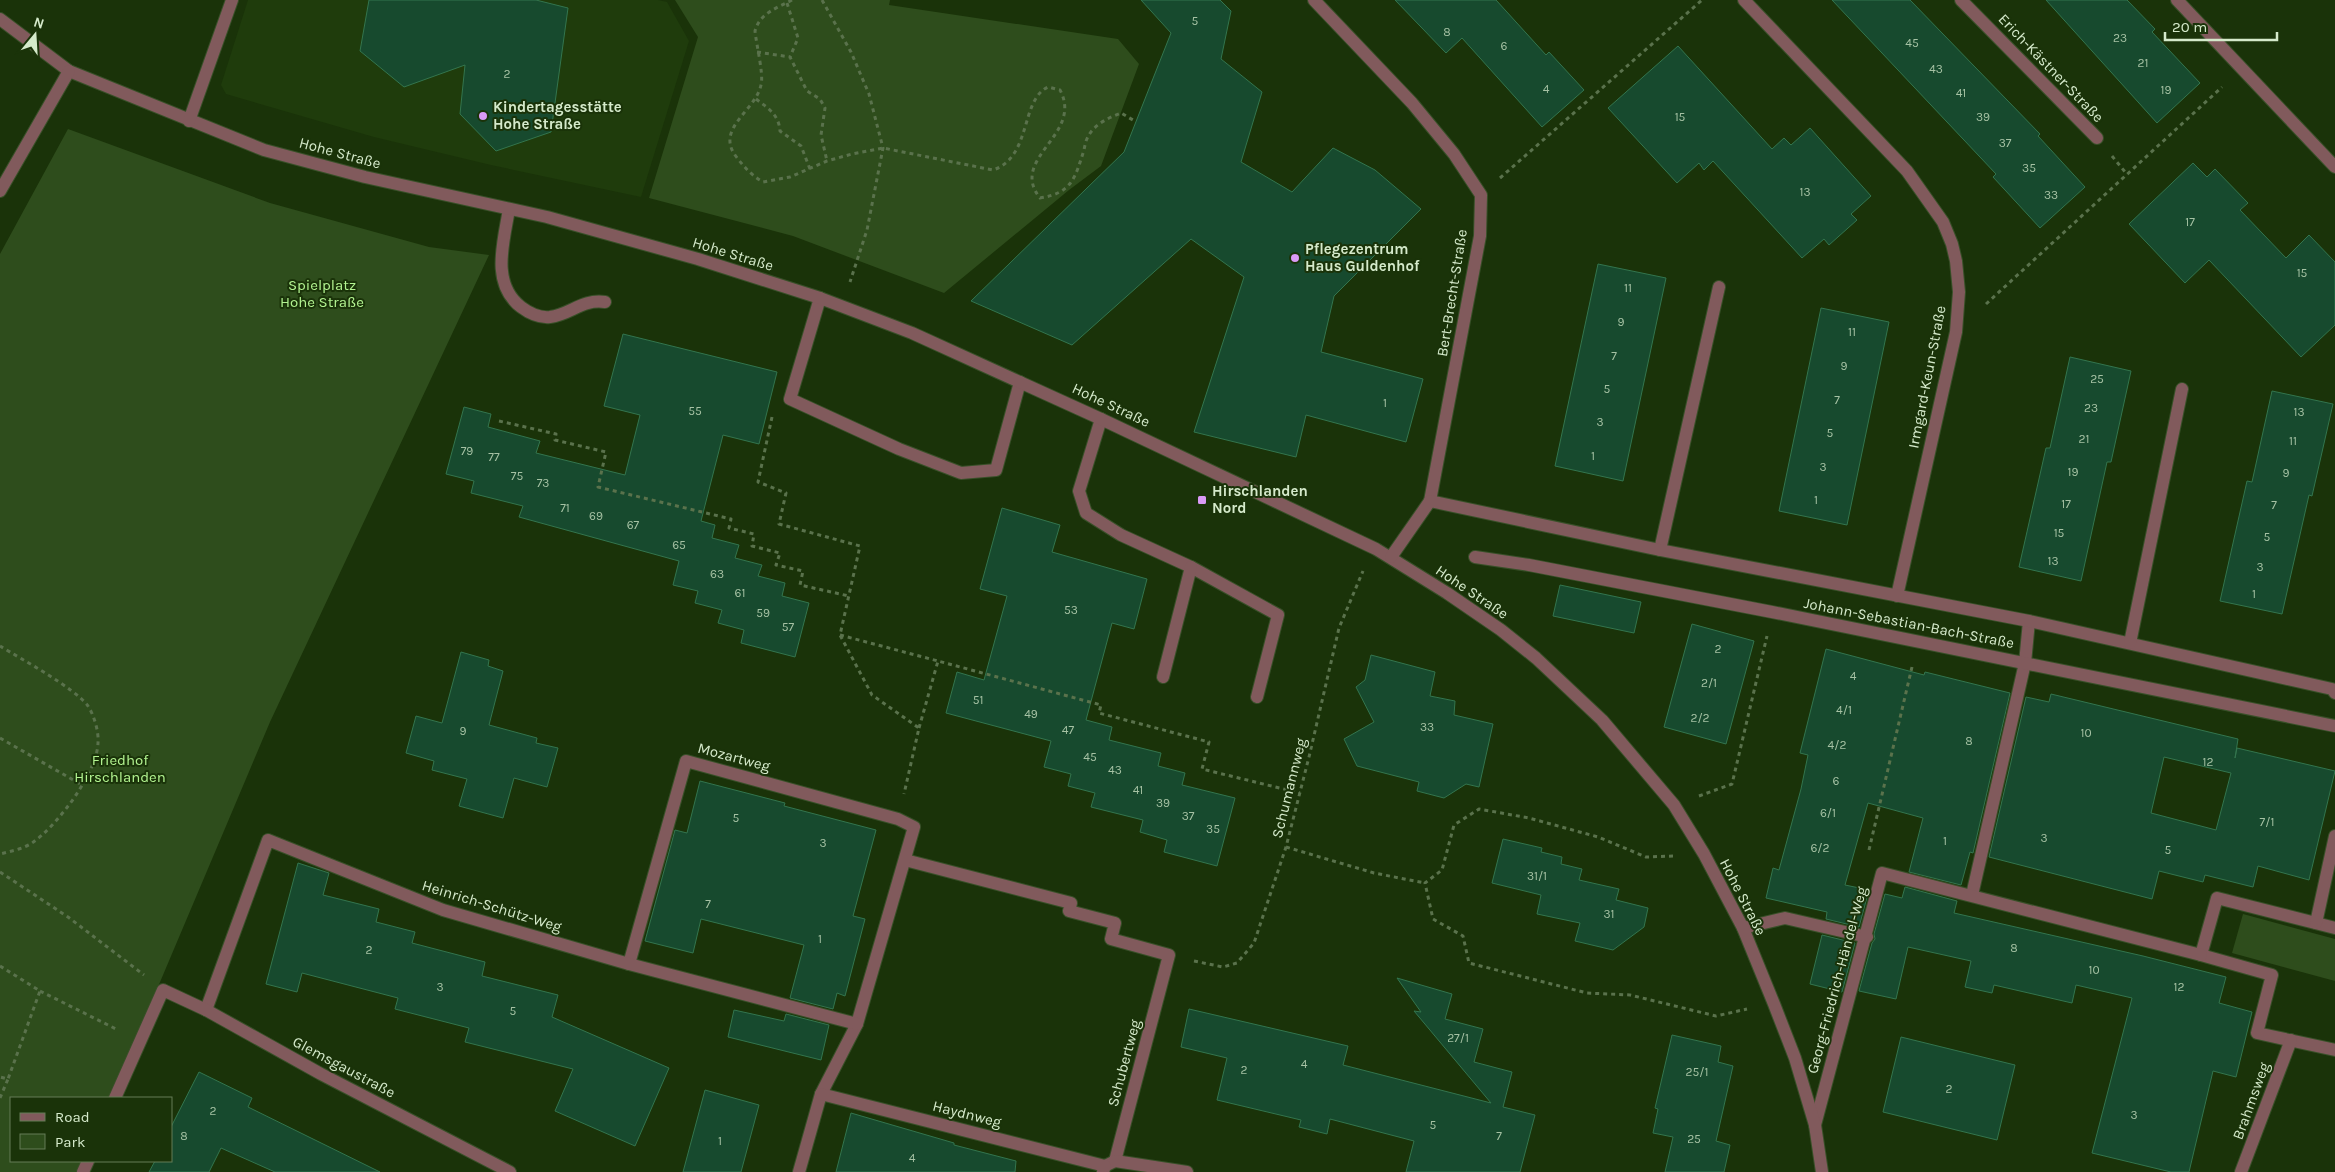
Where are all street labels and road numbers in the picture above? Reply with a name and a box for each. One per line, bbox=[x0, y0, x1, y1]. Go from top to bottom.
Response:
street label: Erich-Kästner-Straße bbox=[1995, 10, 2107, 126]
street label: Hohe Straße bbox=[297, 133, 383, 173]
street label: Bert-Brecht-Straße bbox=[1433, 228, 1471, 358]
street label: Hohe Straße bbox=[690, 233, 776, 275]
street label: Irmgard-Keun-Straße bbox=[1904, 304, 1950, 450]
street label: Hohe Straße bbox=[1069, 379, 1153, 431]
street label: Hohe Straße bbox=[1432, 561, 1512, 623]
street label: Johann-Sebastian-Bach-Straße bbox=[1802, 594, 2016, 652]
street label: Schumannweg bbox=[1268, 736, 1310, 840]
street label: Mozartweg bbox=[696, 739, 773, 775]
street label: Hohe Straße bbox=[1716, 856, 1770, 938]
street label: Heinrich-Schütz-Weg bbox=[420, 876, 565, 936]
street label: Georg-Friedrich-Händel-Weg bbox=[1803, 884, 1871, 1076]
street label: Schubertweg bbox=[1104, 1017, 1144, 1109]
street label: Glemsgaustraße bbox=[290, 1032, 398, 1102]
street label: Brahmsweg bbox=[2229, 1059, 2273, 1142]
street label: Haydnweg bbox=[931, 1097, 1004, 1131]

